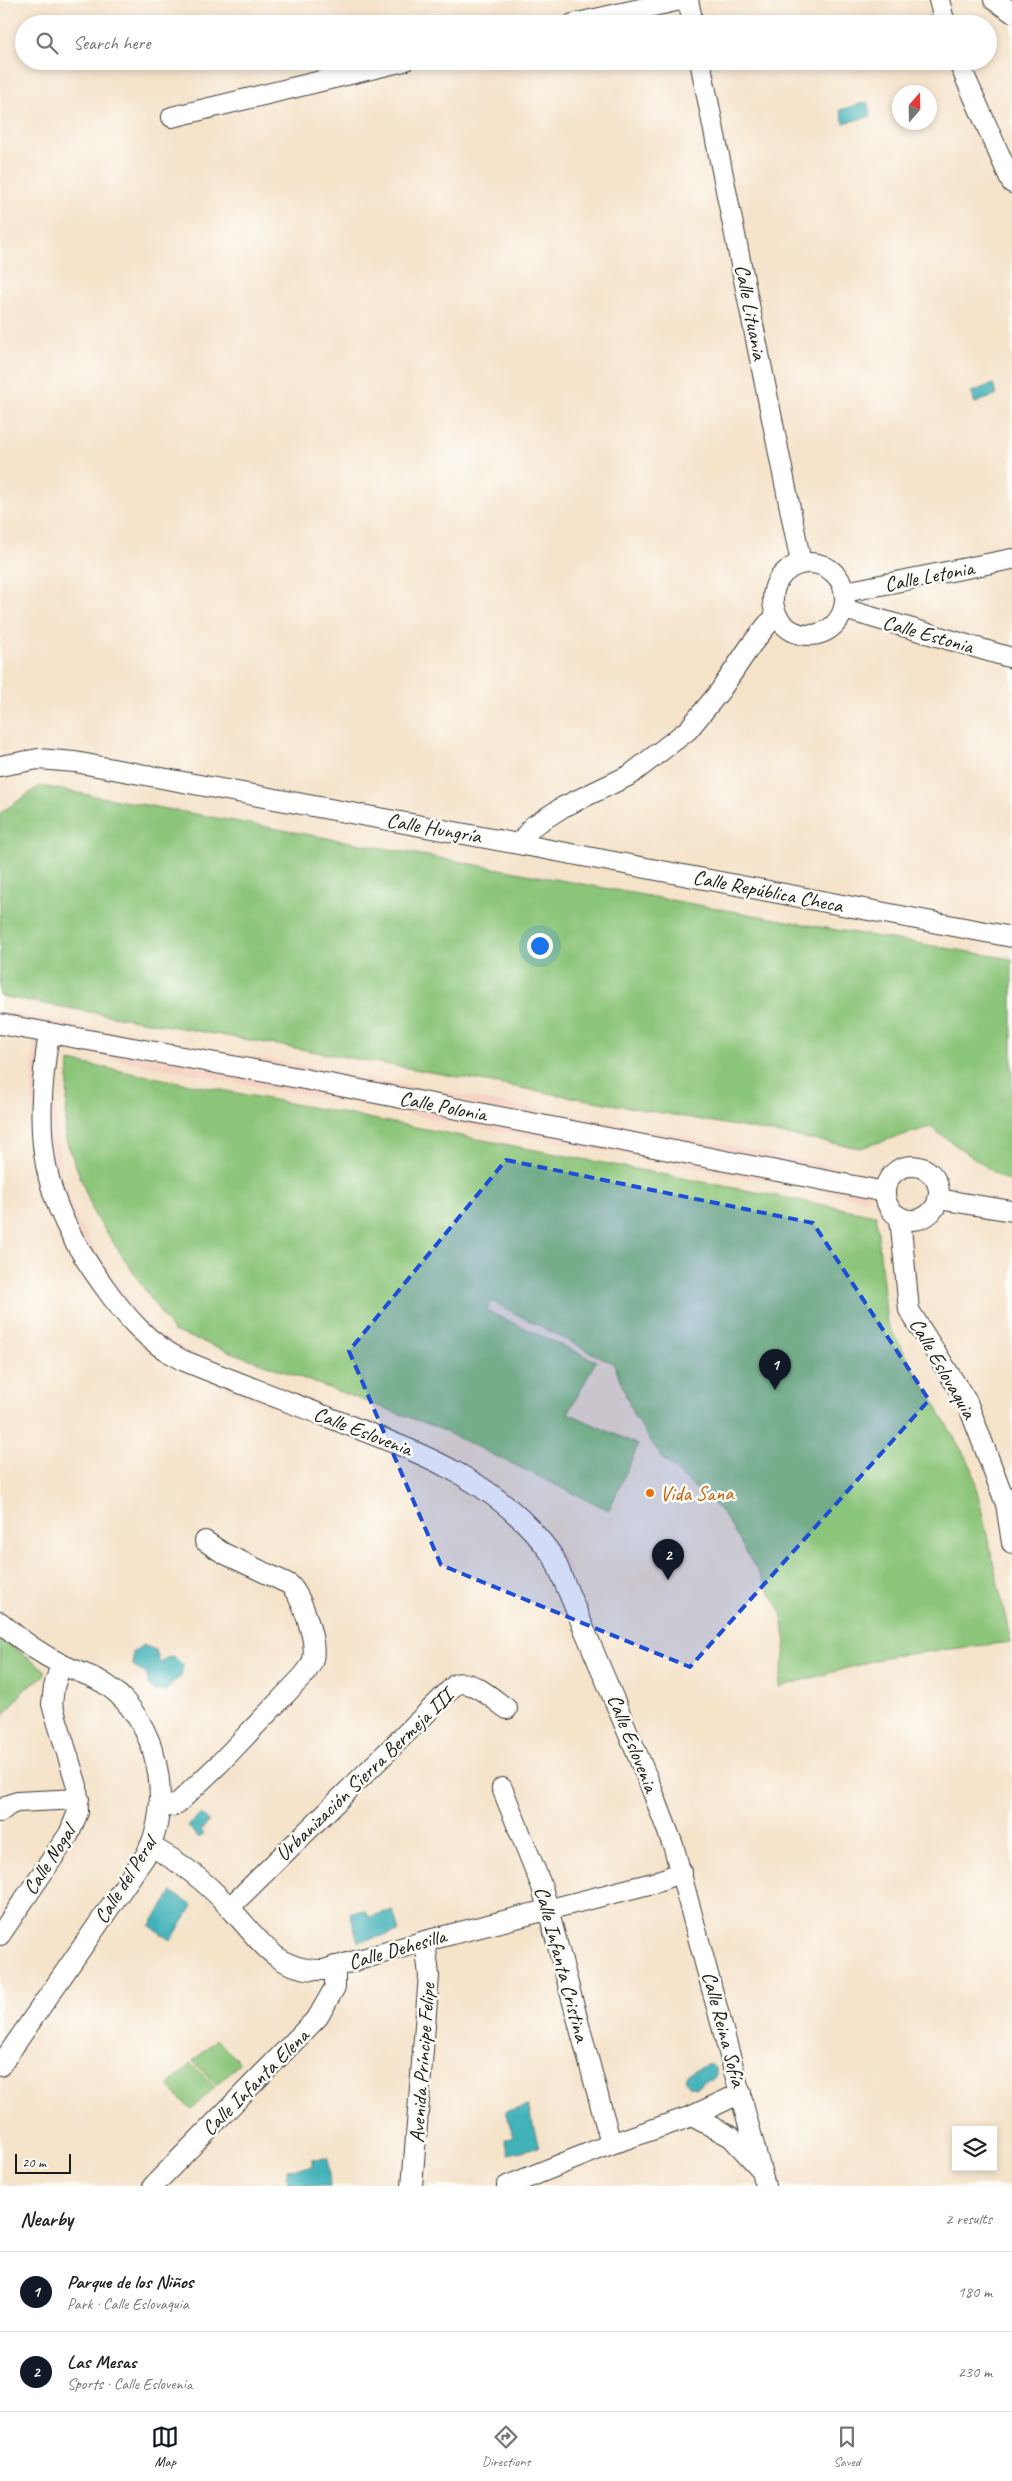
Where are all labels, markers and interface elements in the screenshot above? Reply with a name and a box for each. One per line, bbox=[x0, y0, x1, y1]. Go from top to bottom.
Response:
search box bbox=[15, 15, 997, 70]
icon: search bbox=[33, 29, 61, 57]
text: Search here bbox=[73, 31, 150, 55]
north arrow bbox=[892, 85, 937, 130]
street label: Calle Lituania bbox=[729, 262, 773, 364]
street label: Calle Letonia bbox=[882, 554, 978, 597]
street label: Calle Estonia bbox=[880, 609, 978, 660]
street label: Calle Hungría bbox=[385, 807, 485, 849]
street label: Calle República Checa bbox=[691, 864, 847, 919]
your location bbox=[527, 933, 553, 959]
street label: Calle Polonia bbox=[397, 1085, 491, 1128]
street label: Calle Eslovaquia bbox=[904, 1313, 983, 1425]
pin: 1 bbox=[759, 1349, 791, 1390]
street label: Calle Eslovenia bbox=[310, 1400, 418, 1462]
place label: Vida Sana bbox=[660, 1480, 735, 1506]
marker: Vida Sana bbox=[644, 1487, 656, 1499]
pin: 2 bbox=[652, 1539, 684, 1580]
street label: Urbanización Sierra Bermeja III bbox=[270, 1680, 462, 1867]
street label: Calle Eslovenia bbox=[602, 1690, 665, 1798]
street label: Calle Nogal bbox=[17, 1817, 83, 1900]
street label: Calle del Peral bbox=[88, 1829, 164, 1928]
street label: Calle Infanta Cristina bbox=[529, 1884, 596, 2046]
street label: Calle Dehesilla bbox=[345, 1922, 451, 1975]
street label: Calle Reina Sofía bbox=[696, 1969, 752, 2091]
street label: Avenida Príncipe Felipe bbox=[403, 1981, 441, 2144]
street label: Calle Infanta Elena bbox=[196, 2021, 316, 2141]
map controls bbox=[952, 2126, 997, 2171]
button: layers bbox=[952, 2126, 997, 2171]
scale bar bbox=[15, 2151, 71, 2174]
text: 20 m bbox=[22, 2154, 46, 2171]
text: Nearby bbox=[20, 2206, 73, 2232]
text: 2 results bbox=[945, 2209, 992, 2229]
text: Parque de los Niños bbox=[67, 2270, 193, 2294]
text: 1 bbox=[32, 2282, 40, 2302]
text: 180 m bbox=[958, 2282, 992, 2302]
text: Park · Calle Eslovaquia bbox=[67, 2294, 189, 2314]
text: Las Mesas bbox=[67, 2350, 136, 2374]
text: 2 bbox=[32, 2362, 40, 2382]
text: 230 m bbox=[958, 2362, 992, 2382]
text: Sports · Calle Eslovenia bbox=[67, 2374, 192, 2394]
tab: Map bbox=[151, 2423, 179, 2470]
tab: Directions bbox=[482, 2423, 530, 2470]
tab: Saved bbox=[833, 2423, 861, 2470]

